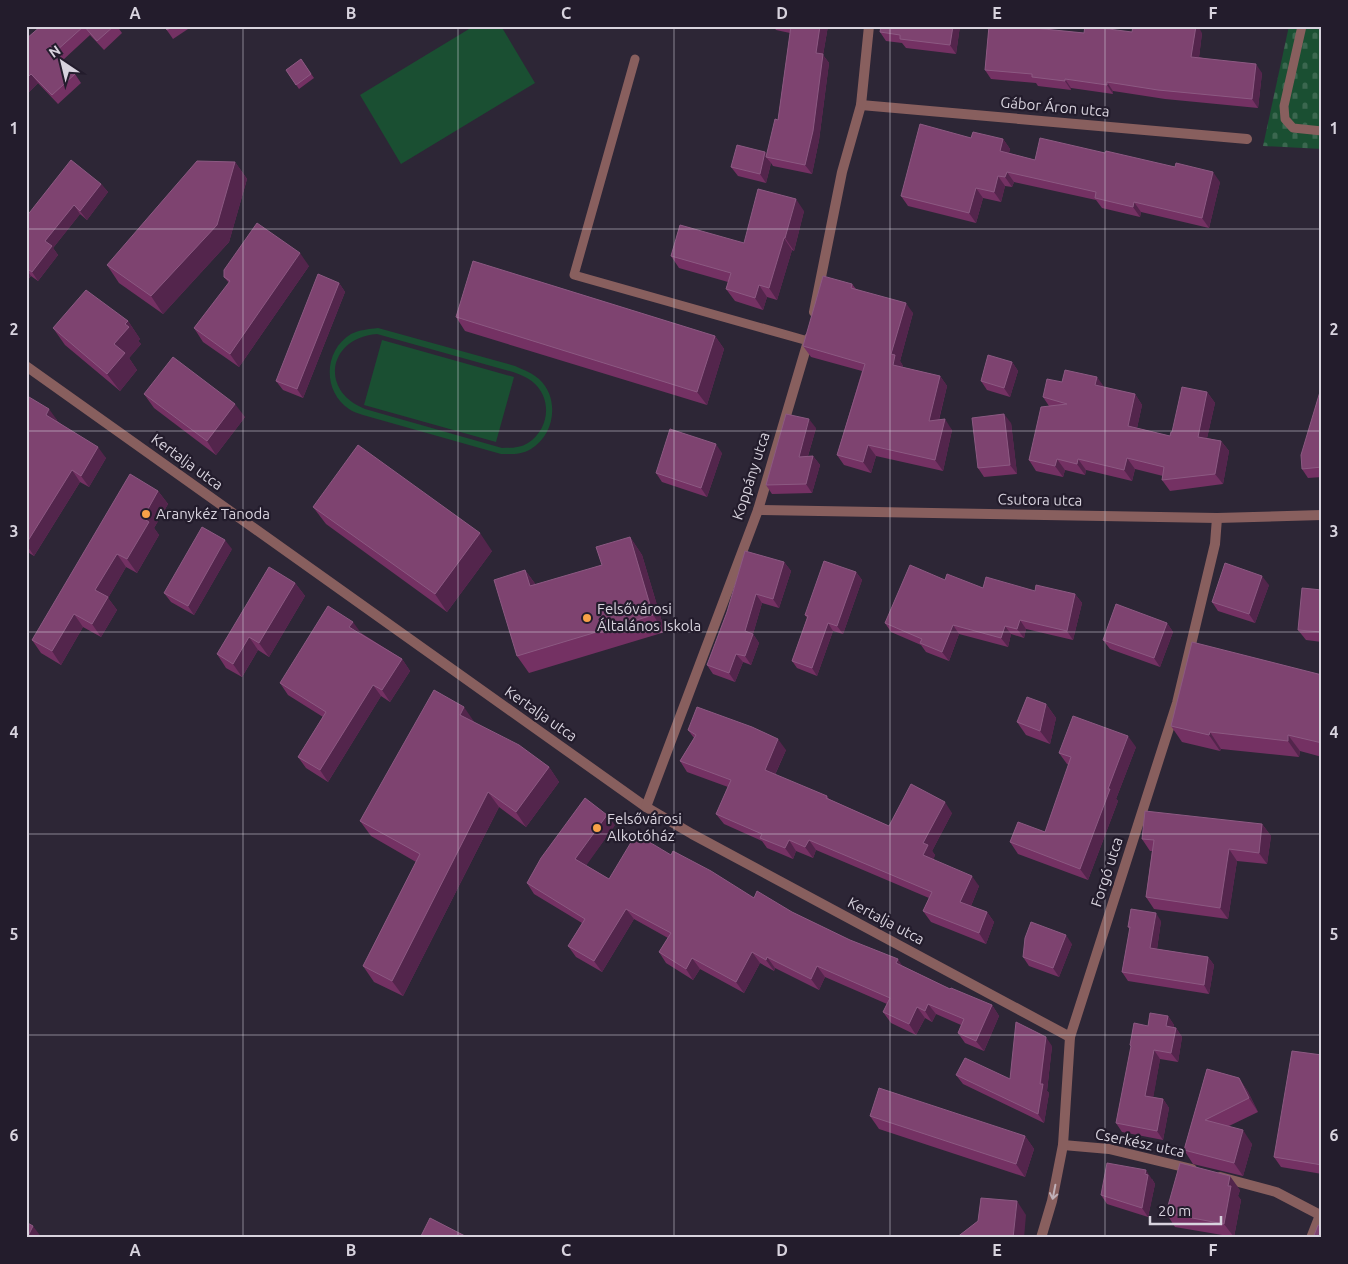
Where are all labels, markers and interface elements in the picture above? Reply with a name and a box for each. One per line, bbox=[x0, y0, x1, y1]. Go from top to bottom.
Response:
text: A bbox=[129, 4, 141, 22]
text: B bbox=[346, 4, 356, 22]
text: C bbox=[561, 4, 571, 22]
text: D bbox=[776, 4, 788, 22]
text: E bbox=[992, 4, 1002, 22]
text: F bbox=[1209, 4, 1218, 22]
north arrow bbox=[38, 38, 88, 88]
text: N bbox=[46, 42, 63, 61]
street label: Gábor Áron utca bbox=[1000, 93, 1110, 120]
text: 1 bbox=[9, 119, 19, 137]
text: 1 bbox=[1329, 119, 1339, 137]
text: 2 bbox=[9, 320, 19, 338]
text: 2 bbox=[1329, 320, 1339, 338]
street label: Kertalja utca bbox=[148, 430, 226, 493]
street label: Koppány utca bbox=[728, 430, 773, 522]
street label: Csutora utca bbox=[997, 490, 1083, 509]
place label: Aranykéz Tanoda bbox=[156, 505, 270, 522]
marker: Aranykéz Tanoda bbox=[140, 508, 152, 520]
text: 3 bbox=[9, 522, 19, 540]
text: 3 bbox=[1329, 522, 1339, 540]
place label: Felsővárosi Általános Iskola bbox=[597, 600, 701, 634]
marker: Felsővárosi Általános Iskola bbox=[581, 612, 593, 624]
street label: Kertalja utca bbox=[502, 682, 581, 745]
text: 4 bbox=[9, 723, 19, 741]
text: 4 bbox=[1329, 723, 1339, 741]
place label: Felsővárosi Alkotóház bbox=[607, 810, 682, 844]
marker: Felsővárosi Alkotóház bbox=[591, 822, 603, 834]
street label: Forgó utca bbox=[1087, 835, 1126, 909]
street label: Kertalja utca bbox=[845, 893, 927, 948]
text: 5 bbox=[9, 925, 19, 943]
text: 5 bbox=[1329, 925, 1339, 943]
street label: Cserkész utca bbox=[1094, 1125, 1186, 1160]
text: 6 bbox=[9, 1126, 19, 1144]
text: 6 bbox=[1329, 1126, 1339, 1144]
one-way arrow bbox=[1048, 1183, 1058, 1199]
scale bar bbox=[1150, 1194, 1222, 1226]
text: 20 m bbox=[1158, 1202, 1191, 1219]
text: A bbox=[129, 1241, 141, 1259]
text: B bbox=[346, 1241, 356, 1259]
text: C bbox=[561, 1241, 571, 1259]
text: D bbox=[776, 1241, 788, 1259]
text: E bbox=[992, 1241, 1002, 1259]
text: F bbox=[1209, 1241, 1218, 1259]

